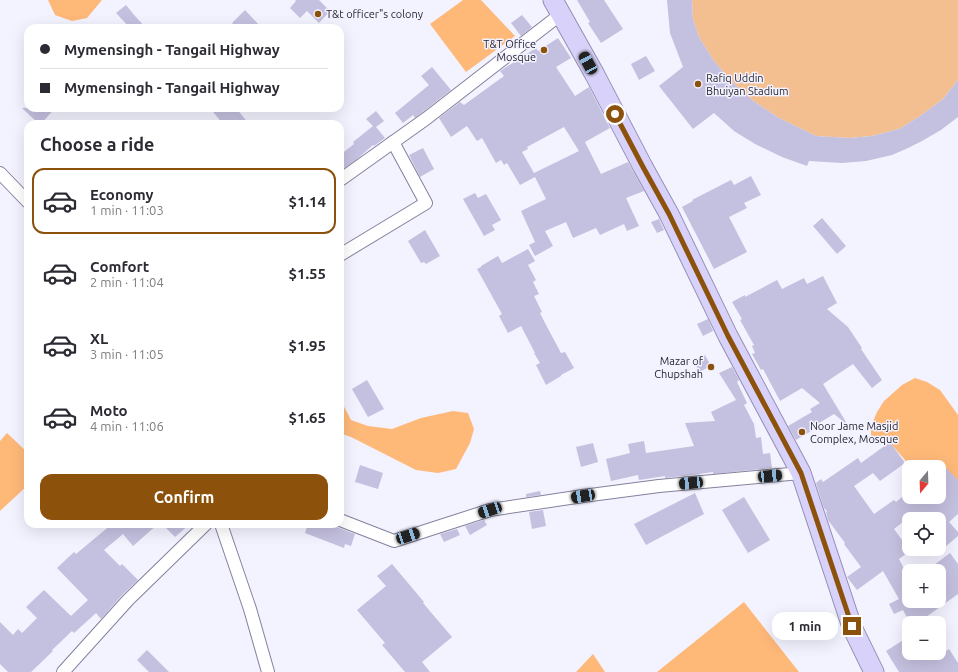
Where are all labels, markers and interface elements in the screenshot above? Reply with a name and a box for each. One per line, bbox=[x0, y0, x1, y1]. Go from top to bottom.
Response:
place label: T&t officer"s colony bbox=[326, 8, 424, 20]
marker: T&t officer"s colony bbox=[313, 9, 323, 19]
place label: T&T Office Mosque bbox=[483, 38, 536, 63]
text: Mymensingh - Tangail Highway bbox=[64, 41, 280, 58]
marker: T&T Office Mosque bbox=[539, 45, 549, 55]
car bbox=[577, 50, 599, 76]
place label: Rafiq Uddin Bhuiyan Stadium bbox=[706, 72, 789, 97]
text: Mymensingh - Tangail Highway bbox=[64, 79, 280, 96]
marker: Rafiq Uddin Bhuiyan Stadium bbox=[693, 79, 703, 89]
route start bbox=[606, 105, 624, 123]
text: Choose a ride bbox=[40, 134, 154, 154]
icon: car bbox=[42, 183, 78, 219]
text: Economy bbox=[90, 186, 154, 203]
text: $1.14 bbox=[288, 193, 326, 210]
text: 1 min · 11:03 bbox=[90, 203, 164, 217]
icon: car bbox=[42, 255, 78, 291]
text: Comfort bbox=[90, 258, 149, 275]
text: $1.55 bbox=[288, 265, 326, 282]
text: 2 min · 11:04 bbox=[90, 275, 164, 289]
icon: car bbox=[42, 327, 78, 363]
text: XL bbox=[90, 330, 108, 347]
text: $1.95 bbox=[288, 337, 326, 354]
text: 3 min · 11:05 bbox=[90, 347, 164, 361]
place label: Mazar of Chupshah bbox=[654, 355, 704, 380]
marker: Mazar of Chupshah bbox=[706, 362, 716, 372]
icon: car bbox=[42, 399, 78, 435]
text: Moto bbox=[90, 402, 128, 419]
text: $1.65 bbox=[288, 409, 326, 426]
text: 4 min · 11:06 bbox=[90, 419, 164, 433]
place label: Noor Jame Masjid Complex, Mosque bbox=[810, 420, 898, 445]
marker: Noor Jame Masjid Complex, Mosque bbox=[797, 427, 807, 437]
north arrow bbox=[902, 460, 946, 504]
map controls bbox=[902, 460, 946, 660]
car bbox=[758, 469, 782, 483]
button: Confirm bbox=[40, 474, 328, 520]
car bbox=[679, 476, 703, 490]
car bbox=[570, 488, 596, 504]
car bbox=[477, 501, 503, 519]
button: locate bbox=[902, 512, 946, 556]
car bbox=[395, 527, 421, 545]
button: + bbox=[902, 564, 946, 608]
callout: 1 min bbox=[772, 612, 838, 640]
button: − bbox=[902, 616, 946, 660]
route end bbox=[843, 617, 861, 635]
text: 1 min bbox=[789, 619, 821, 633]

